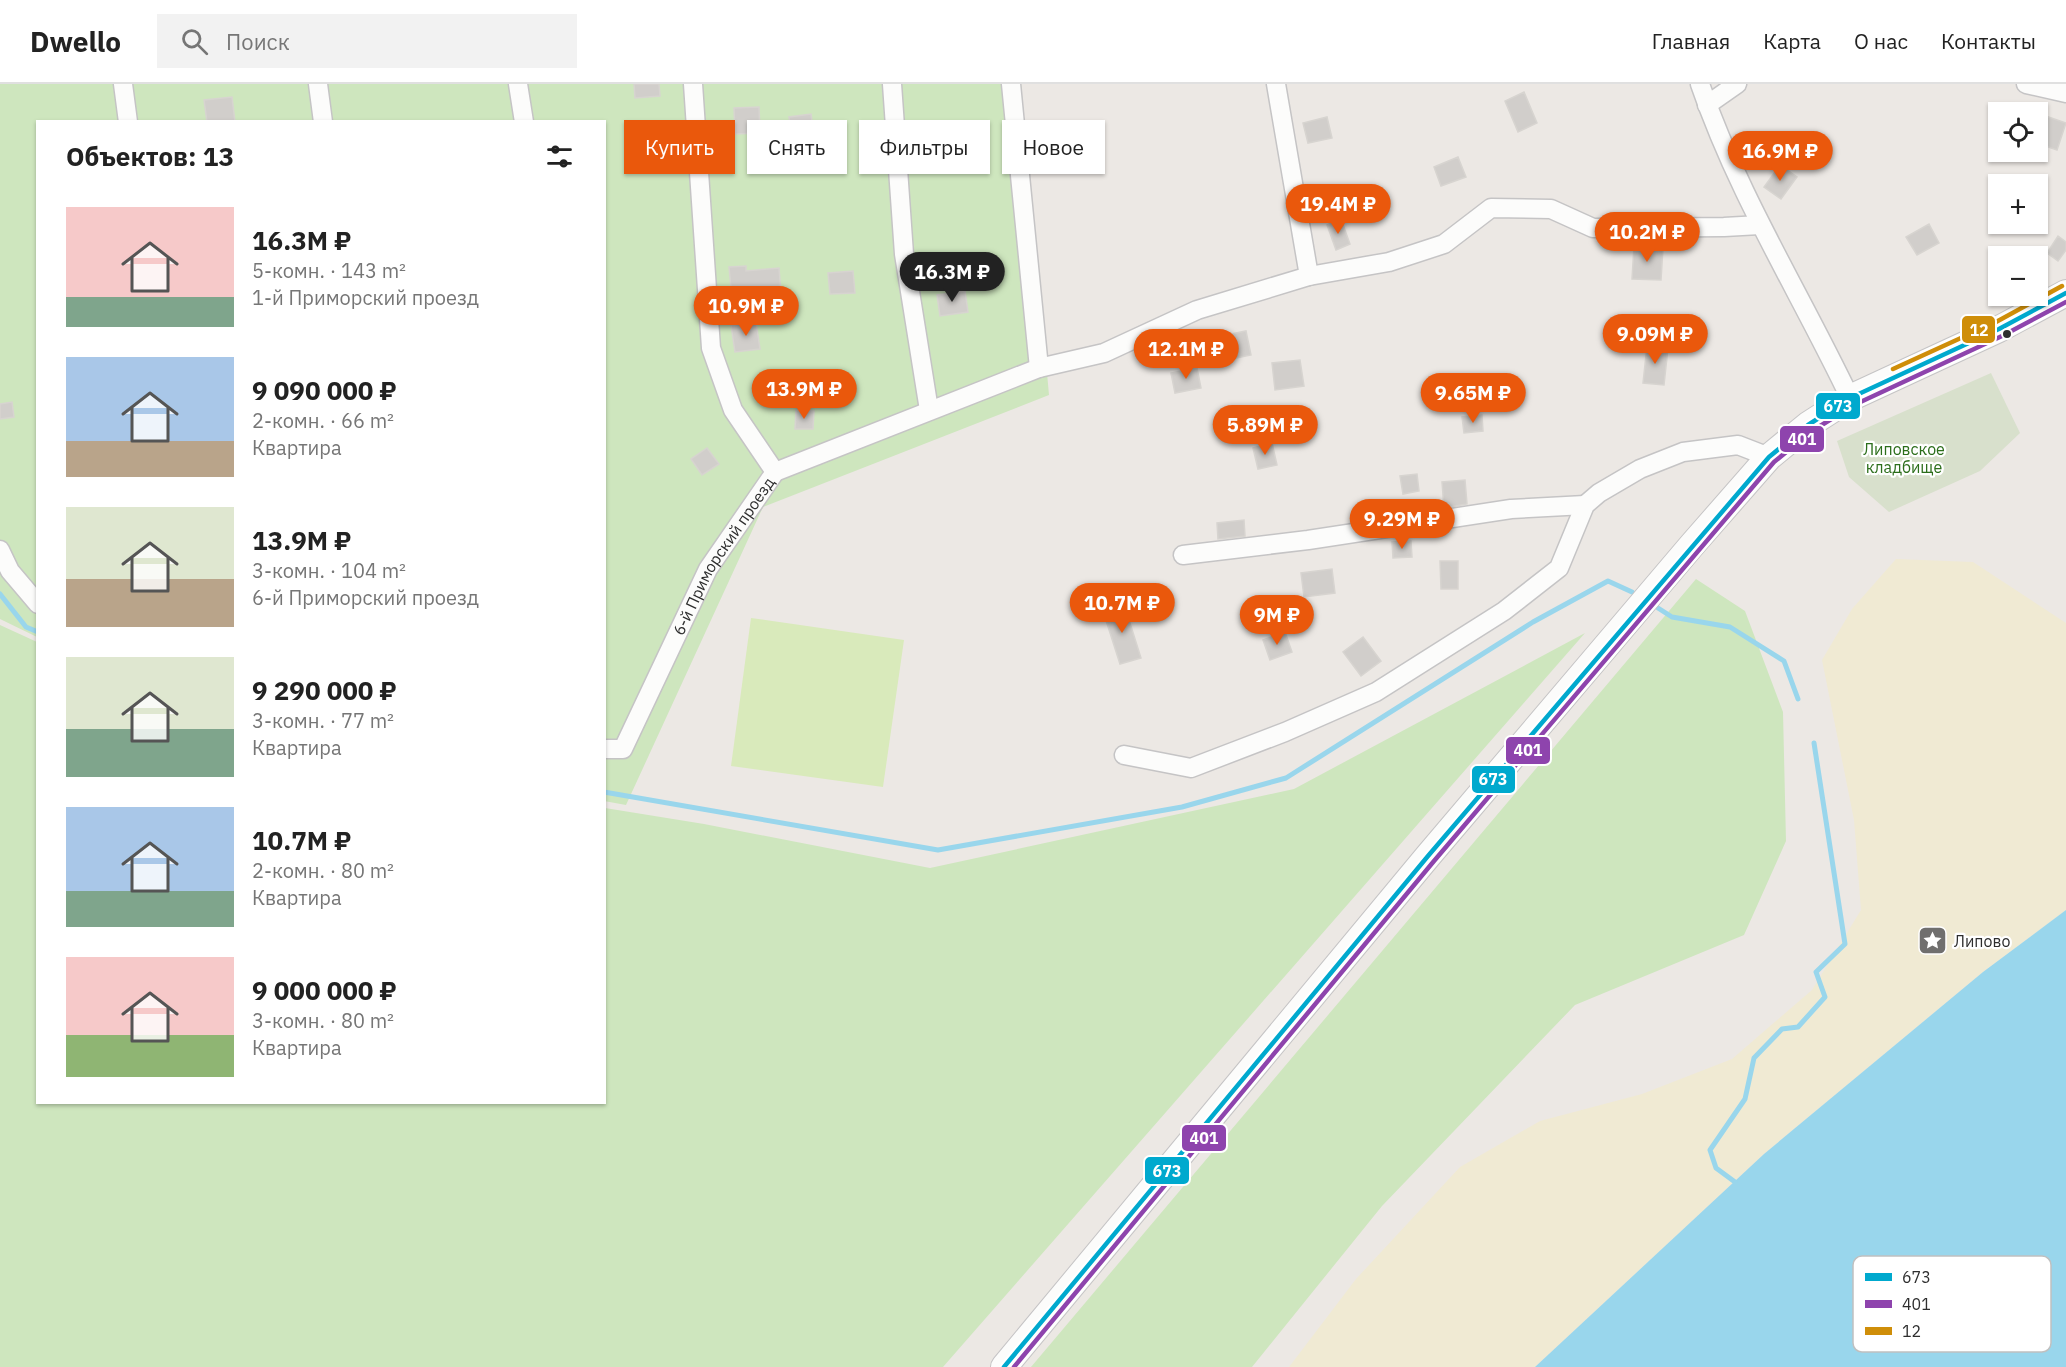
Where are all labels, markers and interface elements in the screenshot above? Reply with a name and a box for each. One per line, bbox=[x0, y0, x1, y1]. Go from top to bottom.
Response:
search box bbox=[157, 14, 577, 68]
text: Dwello bbox=[30, 23, 121, 60]
icon: search bbox=[178, 25, 211, 58]
text: Поиск bbox=[226, 27, 290, 56]
text: Главная bbox=[1652, 27, 1730, 55]
text: Карта bbox=[1763, 27, 1821, 55]
text: О нас bbox=[1854, 27, 1908, 55]
text: Контакты bbox=[1941, 27, 2036, 55]
map controls bbox=[1988, 102, 2048, 306]
button: locate bbox=[1988, 102, 2048, 162]
chip: Купить bbox=[624, 120, 735, 174]
chip: Снять bbox=[747, 120, 847, 174]
chip: Фильтры bbox=[859, 120, 990, 174]
chip: Новое bbox=[1002, 120, 1105, 174]
pin: 16.9M ₽ bbox=[1725, 131, 1835, 182]
text: 16.9M ₽ bbox=[1742, 137, 1818, 164]
text: Объектов: 13 bbox=[66, 139, 234, 173]
icon: filters bbox=[543, 140, 576, 173]
button: + bbox=[1988, 174, 2048, 234]
pin: 19.4M ₽ bbox=[1283, 184, 1393, 235]
text: 19.4M ₽ bbox=[1300, 190, 1376, 217]
pin: 10.2M ₽ bbox=[1592, 212, 1702, 263]
text: 10.2M ₽ bbox=[1609, 218, 1685, 245]
text: 16.3M ₽ bbox=[252, 223, 351, 257]
icon: home bbox=[114, 231, 186, 303]
button: − bbox=[1988, 246, 2048, 306]
pin: 16.3M ₽ bbox=[897, 252, 1007, 303]
text: 5-комн. · 143 m² bbox=[252, 257, 406, 284]
text: 16.3M ₽ bbox=[914, 258, 990, 285]
text: 1-й Приморский проезд bbox=[252, 284, 479, 311]
pin: 10.9M ₽ bbox=[691, 286, 801, 337]
text: 10.9M ₽ bbox=[708, 292, 784, 319]
pin: 9.09M ₽ bbox=[1600, 314, 1710, 365]
line badge: 12 bbox=[1961, 315, 1996, 344]
text: 9.09M ₽ bbox=[1617, 320, 1693, 347]
text: 12 bbox=[1969, 320, 1989, 340]
unlabelled marker bbox=[2001, 328, 2013, 340]
pin: 12.1M ₽ bbox=[1131, 329, 1241, 380]
text: 12.1M ₽ bbox=[1148, 335, 1224, 362]
pin: 13.9M ₽ bbox=[749, 369, 859, 420]
text: 9 090 000 ₽ bbox=[252, 373, 397, 407]
pin: 9.65M ₽ bbox=[1418, 373, 1528, 424]
text: 13.9M ₽ bbox=[766, 375, 842, 402]
text: 9.65M ₽ bbox=[1435, 379, 1511, 406]
icon: home bbox=[114, 381, 186, 453]
line badge: 673 bbox=[1815, 392, 1861, 420]
text: 673 bbox=[1824, 396, 1852, 416]
pin: 5.89M ₽ bbox=[1210, 405, 1320, 456]
text: 2-комн. · 66 m² bbox=[252, 407, 394, 434]
text: 5.89M ₽ bbox=[1227, 411, 1303, 438]
line badge: 401 bbox=[1779, 425, 1825, 453]
text: 401 bbox=[1788, 429, 1817, 449]
text: Квартира bbox=[252, 434, 342, 461]
park label: Липовское кладбище bbox=[1863, 439, 1945, 477]
street label: 6-й Приморский проезд bbox=[668, 473, 779, 638]
pin: 9.29M ₽ bbox=[1347, 499, 1457, 550]
text: 9.29M ₽ bbox=[1364, 505, 1440, 532]
text: 13.9M ₽ bbox=[252, 523, 351, 557]
icon: home bbox=[114, 531, 186, 603]
text: 3-комн. · 104 m² bbox=[252, 557, 406, 584]
pin: 10.7M ₽ bbox=[1067, 583, 1177, 634]
text: 6-й Приморский проезд bbox=[252, 584, 479, 611]
text: 10.7M ₽ bbox=[1084, 589, 1160, 616]
pin: 9M ₽ bbox=[1241, 595, 1313, 646]
text: 9M ₽ bbox=[1254, 601, 1300, 628]
text: 9 290 000 ₽ bbox=[252, 673, 397, 707]
icon: home bbox=[114, 681, 186, 753]
text: 3-комн. · 77 m² bbox=[252, 707, 394, 734]
text: Квартира bbox=[252, 734, 342, 761]
line badge: 401 bbox=[1505, 736, 1551, 765]
text: 401 bbox=[1514, 740, 1543, 760]
line badge: 673 bbox=[1471, 765, 1516, 794]
text: 673 bbox=[1479, 769, 1507, 789]
text: 10.7M ₽ bbox=[252, 823, 351, 857]
icon: home bbox=[114, 831, 186, 903]
text: 2-комн. · 80 m² bbox=[252, 857, 394, 884]
text: Квартира bbox=[252, 884, 342, 911]
place icon: Липово bbox=[1917, 925, 1949, 957]
place label: Липово bbox=[1954, 931, 2010, 951]
text: 9 000 000 ₽ bbox=[252, 973, 397, 1007]
icon: home bbox=[114, 981, 186, 1053]
text: 3-комн. · 80 m² bbox=[252, 1007, 394, 1034]
text: Квартира bbox=[252, 1034, 342, 1061]
line badge: 401 bbox=[1181, 1124, 1227, 1152]
text: 401 bbox=[1190, 1128, 1219, 1148]
line badge: 673 bbox=[1144, 1156, 1190, 1185]
text: 673 bbox=[1153, 1161, 1181, 1181]
legend bbox=[1853, 1256, 2051, 1352]
text: 673 bbox=[1902, 1267, 1931, 1287]
text: 401 bbox=[1902, 1294, 1931, 1314]
text: 12 bbox=[1902, 1321, 1921, 1341]

